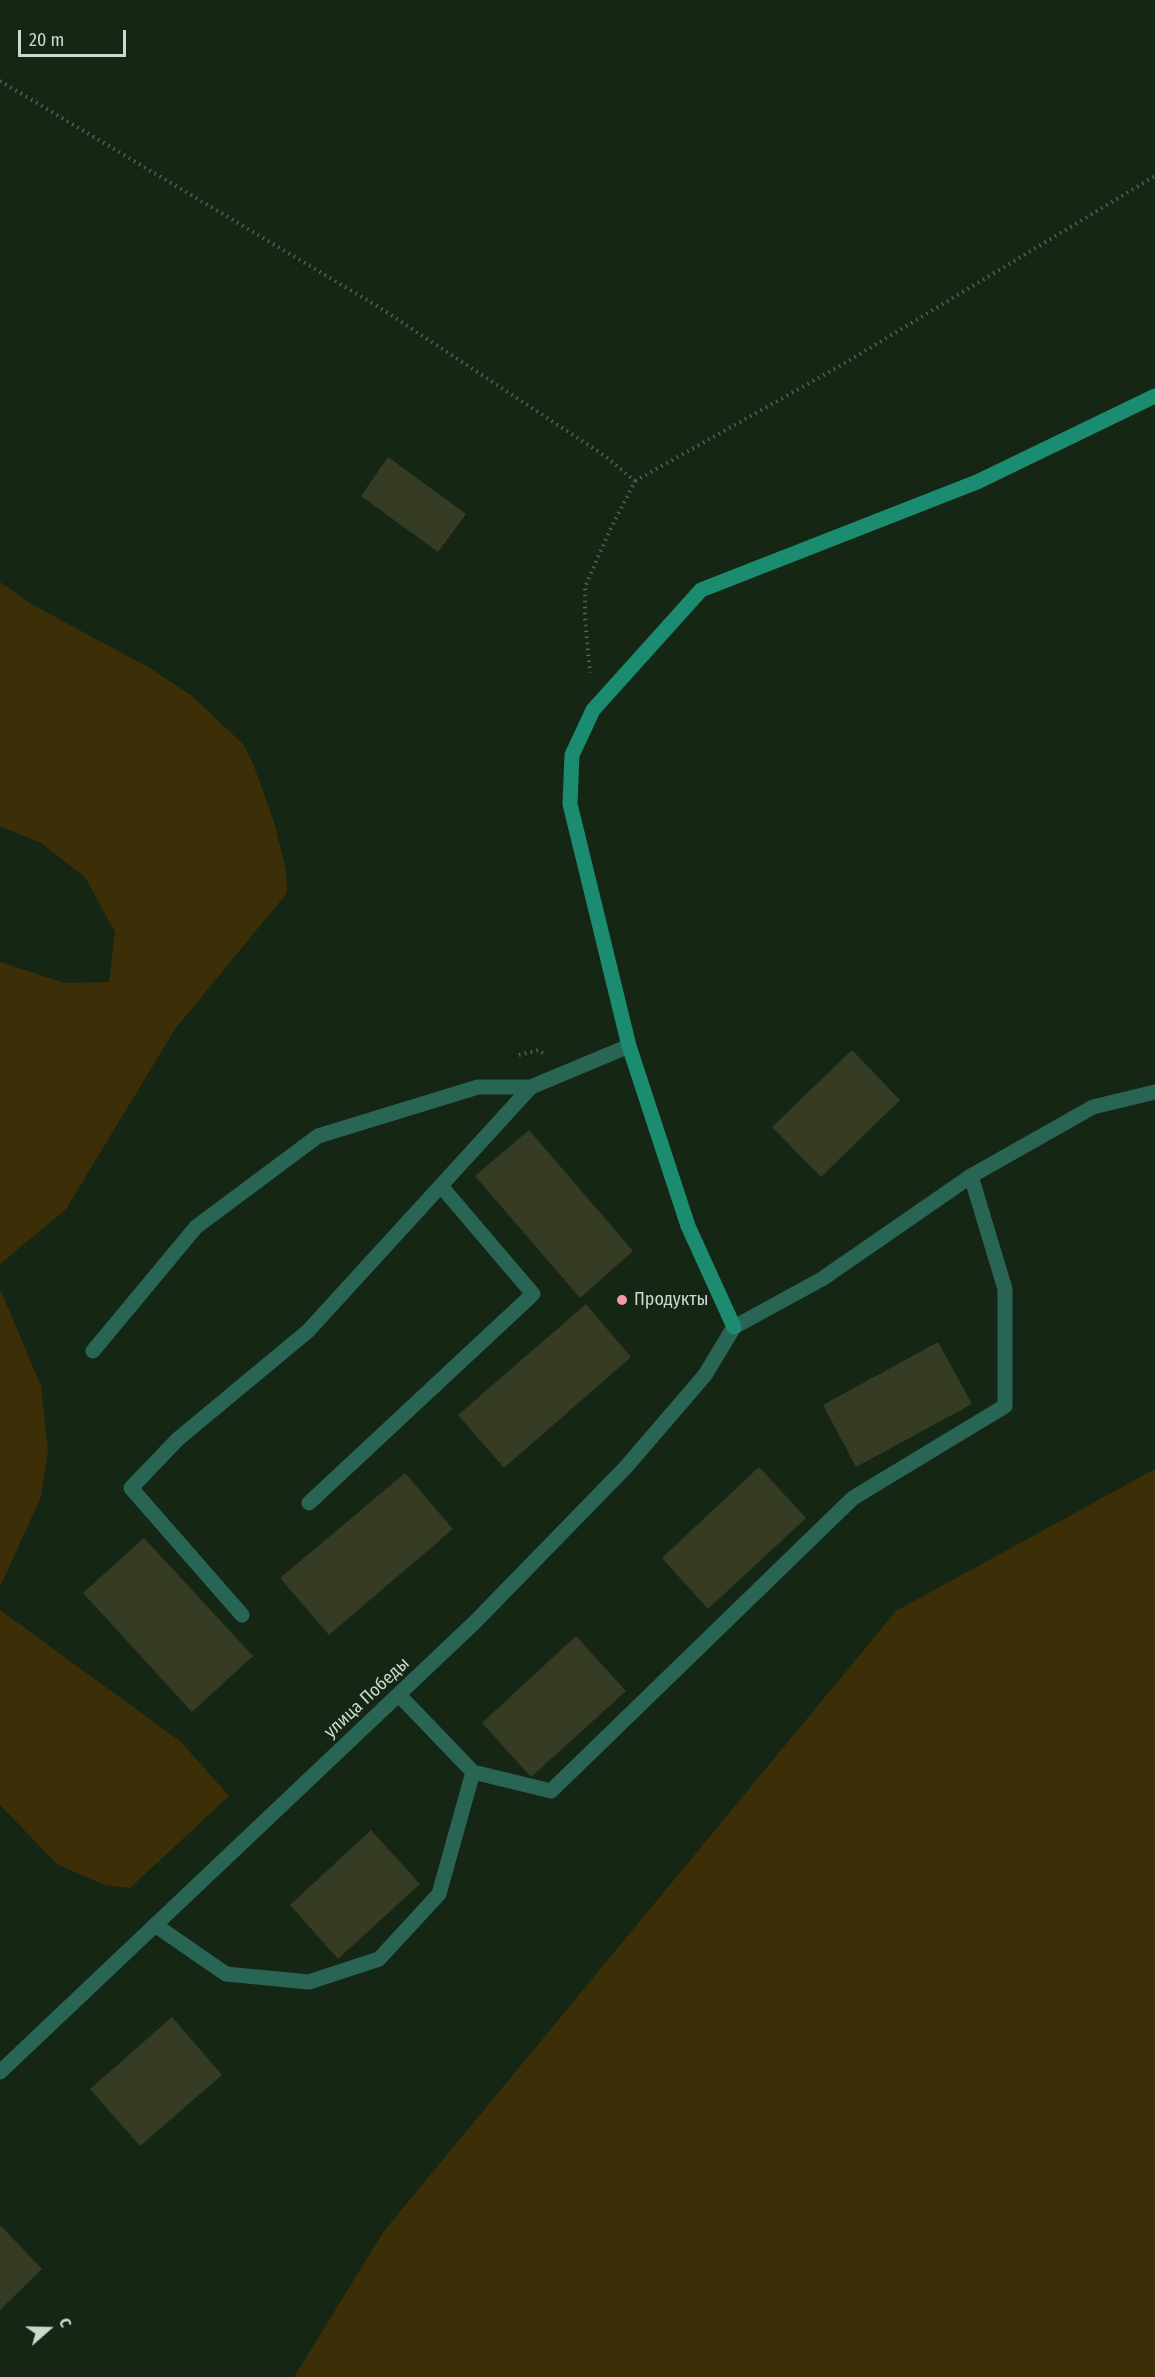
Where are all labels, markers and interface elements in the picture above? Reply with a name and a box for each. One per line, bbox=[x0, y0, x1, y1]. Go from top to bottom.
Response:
scale bar bbox=[21, 18, 129, 56]
text: 20 m bbox=[29, 29, 64, 51]
place label: Продукты bbox=[634, 1289, 709, 1311]
marker: Продукты bbox=[615, 1293, 629, 1307]
street label: улица Победы bbox=[320, 1653, 414, 1743]
north arrow bbox=[18, 2299, 78, 2359]
text: С bbox=[55, 2315, 76, 2330]

